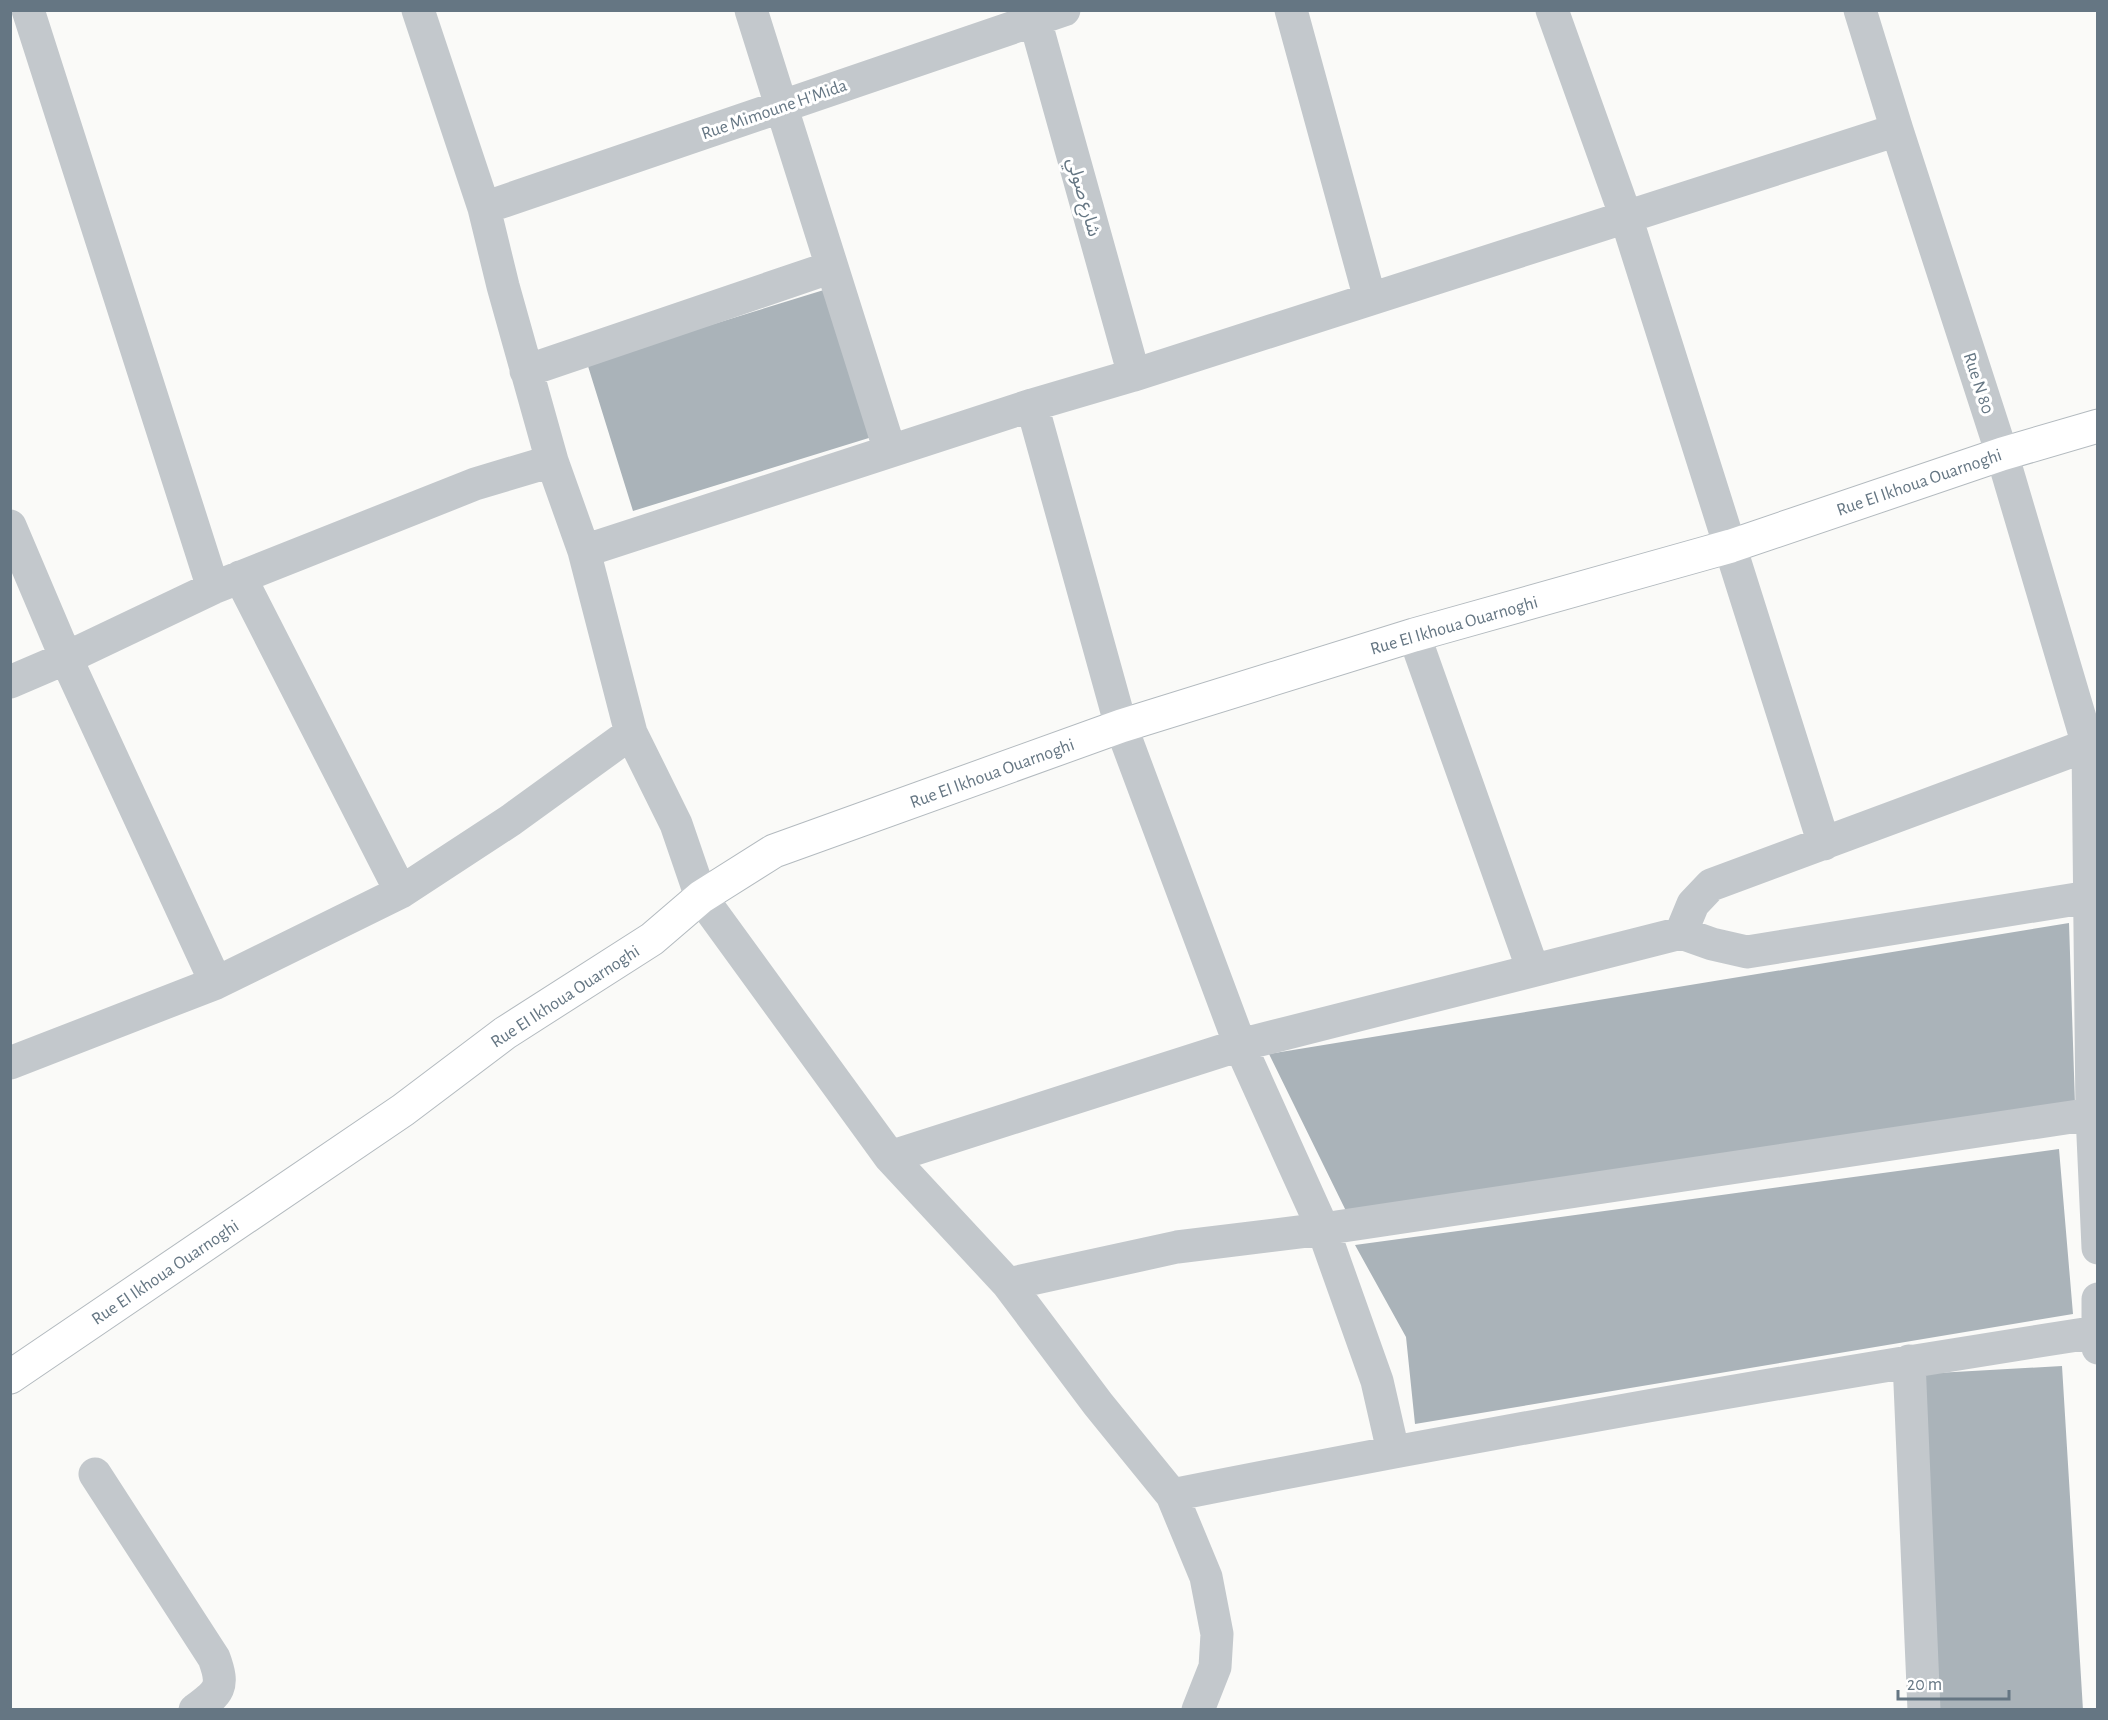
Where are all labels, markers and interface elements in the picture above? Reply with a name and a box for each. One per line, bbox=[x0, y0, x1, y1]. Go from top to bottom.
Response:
street label: Rue Mimoune H'Mida bbox=[699, 77, 850, 143]
street label: شارع صولي bbox=[1059, 156, 1103, 240]
street label: Rue N 80 bbox=[1960, 350, 1996, 416]
street label: Rue EI Ikhoua Ouarnoghi bbox=[1834, 446, 2004, 520]
street label: Rue EI Ikhoua Ouarnoghi bbox=[1368, 593, 1540, 659]
street label: Rue EI Ikhoua Ouarnoghi bbox=[908, 736, 1077, 812]
street label: Rue EI Ikhoua Ouarnoghi bbox=[488, 942, 643, 1052]
street label: Rue EI Ikhoua Ouarnoghi bbox=[89, 1217, 242, 1329]
scale bar bbox=[1898, 1663, 2009, 1701]
text: 20 m bbox=[1907, 1676, 1942, 1694]

